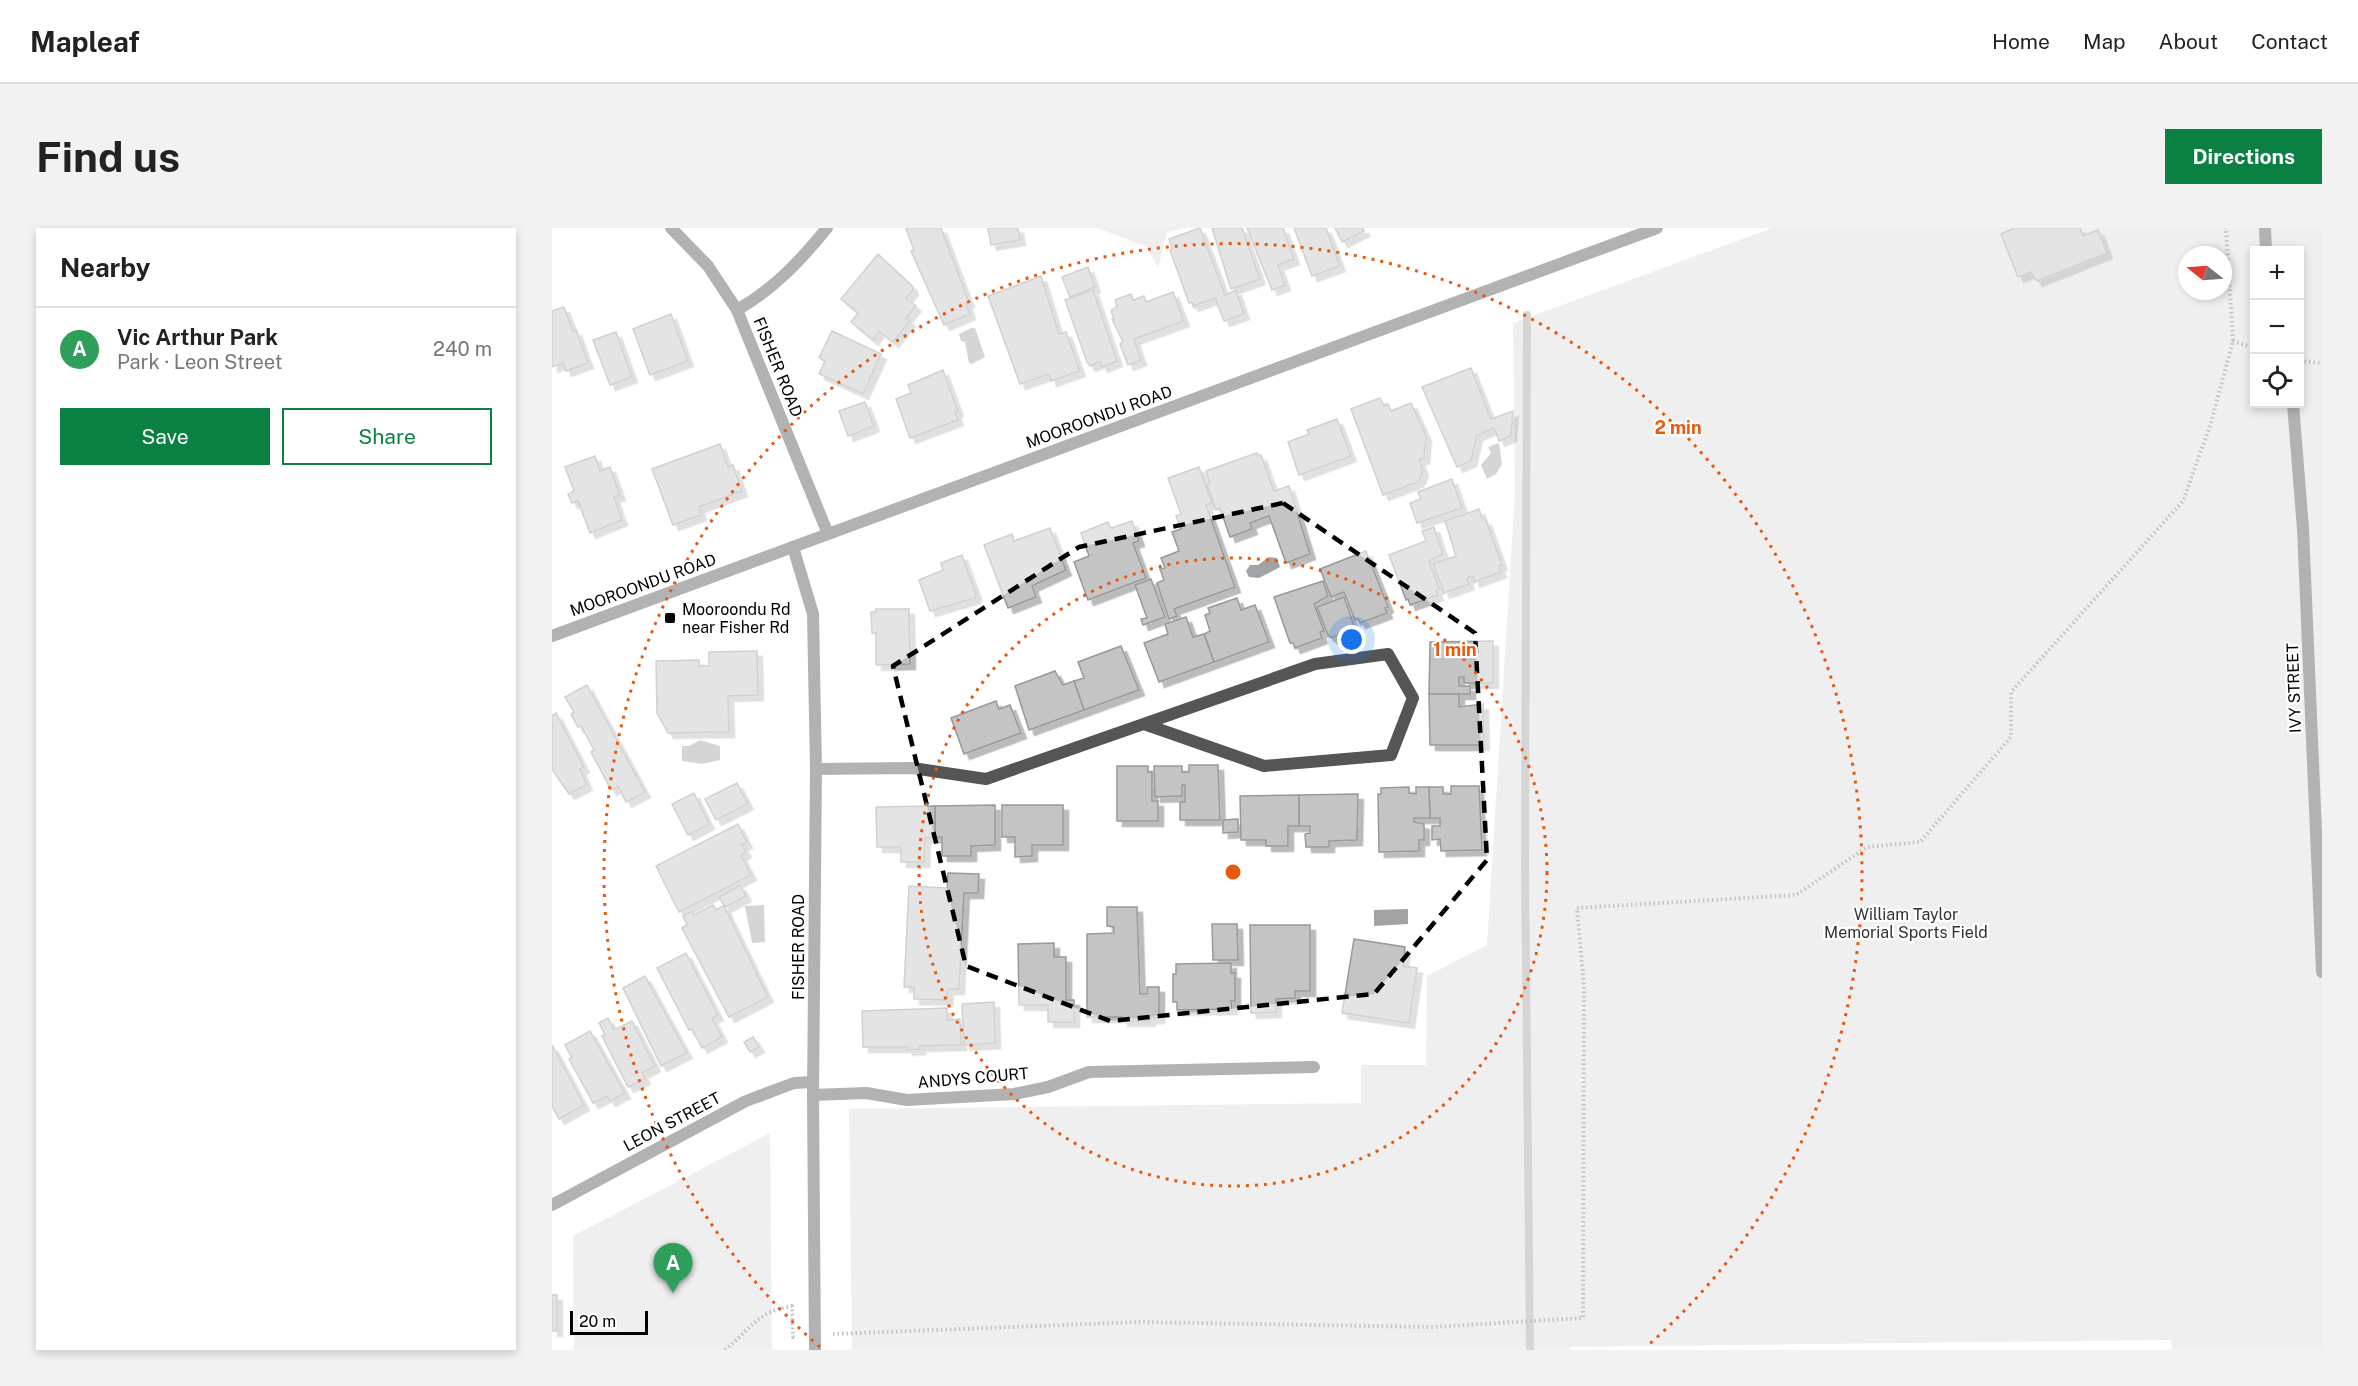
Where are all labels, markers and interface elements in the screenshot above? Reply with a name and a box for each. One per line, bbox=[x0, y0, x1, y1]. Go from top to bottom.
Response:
text: Mapleaf bbox=[30, 25, 140, 58]
text: Home bbox=[1992, 29, 2050, 54]
text: Map bbox=[2083, 29, 2126, 54]
text: About bbox=[2159, 29, 2218, 54]
text: Contact bbox=[2251, 29, 2328, 54]
button: Directions bbox=[2165, 129, 2322, 184]
text: Find us bbox=[36, 132, 180, 181]
north arrow bbox=[2178, 246, 2232, 300]
map controls bbox=[2250, 246, 2304, 408]
button: + bbox=[2250, 246, 2304, 300]
text: Nearby bbox=[60, 252, 150, 283]
button: − bbox=[2250, 300, 2304, 354]
street label: FISHER ROAD bbox=[749, 314, 807, 420]
text: Vic Arthur Park bbox=[117, 324, 278, 350]
text: A bbox=[72, 337, 87, 361]
text: 240 m bbox=[433, 337, 492, 361]
text: Park · Leon Street bbox=[117, 350, 282, 374]
button: locate bbox=[2250, 354, 2304, 408]
street label: MOOROONDU ROAD bbox=[1023, 382, 1175, 452]
button: Save bbox=[60, 408, 270, 465]
button: Share bbox=[282, 408, 492, 465]
text: 2 min bbox=[1654, 417, 1702, 438]
street label: MOOROONDU ROAD bbox=[567, 550, 719, 620]
place label: Mooroondu Rd near Fisher Rd bbox=[682, 600, 790, 637]
marker: Mooroondu Rd near Fisher Rd bbox=[663, 611, 677, 625]
your location bbox=[1337, 625, 1366, 654]
text: 1 min bbox=[1433, 639, 1477, 660]
street label: IVY STREET bbox=[2283, 642, 2305, 733]
centre of rings bbox=[1223, 862, 1243, 882]
street label: FISHER ROAD bbox=[789, 894, 808, 1000]
park label: William Taylor Memorial Sports Field bbox=[1824, 905, 1988, 942]
street label: ANDYS COURT bbox=[917, 1064, 1030, 1092]
street label: LEON STREET bbox=[620, 1088, 724, 1156]
pin: A bbox=[654, 1244, 692, 1293]
scale bar bbox=[570, 1308, 648, 1336]
text: 20 m bbox=[579, 1312, 616, 1331]

